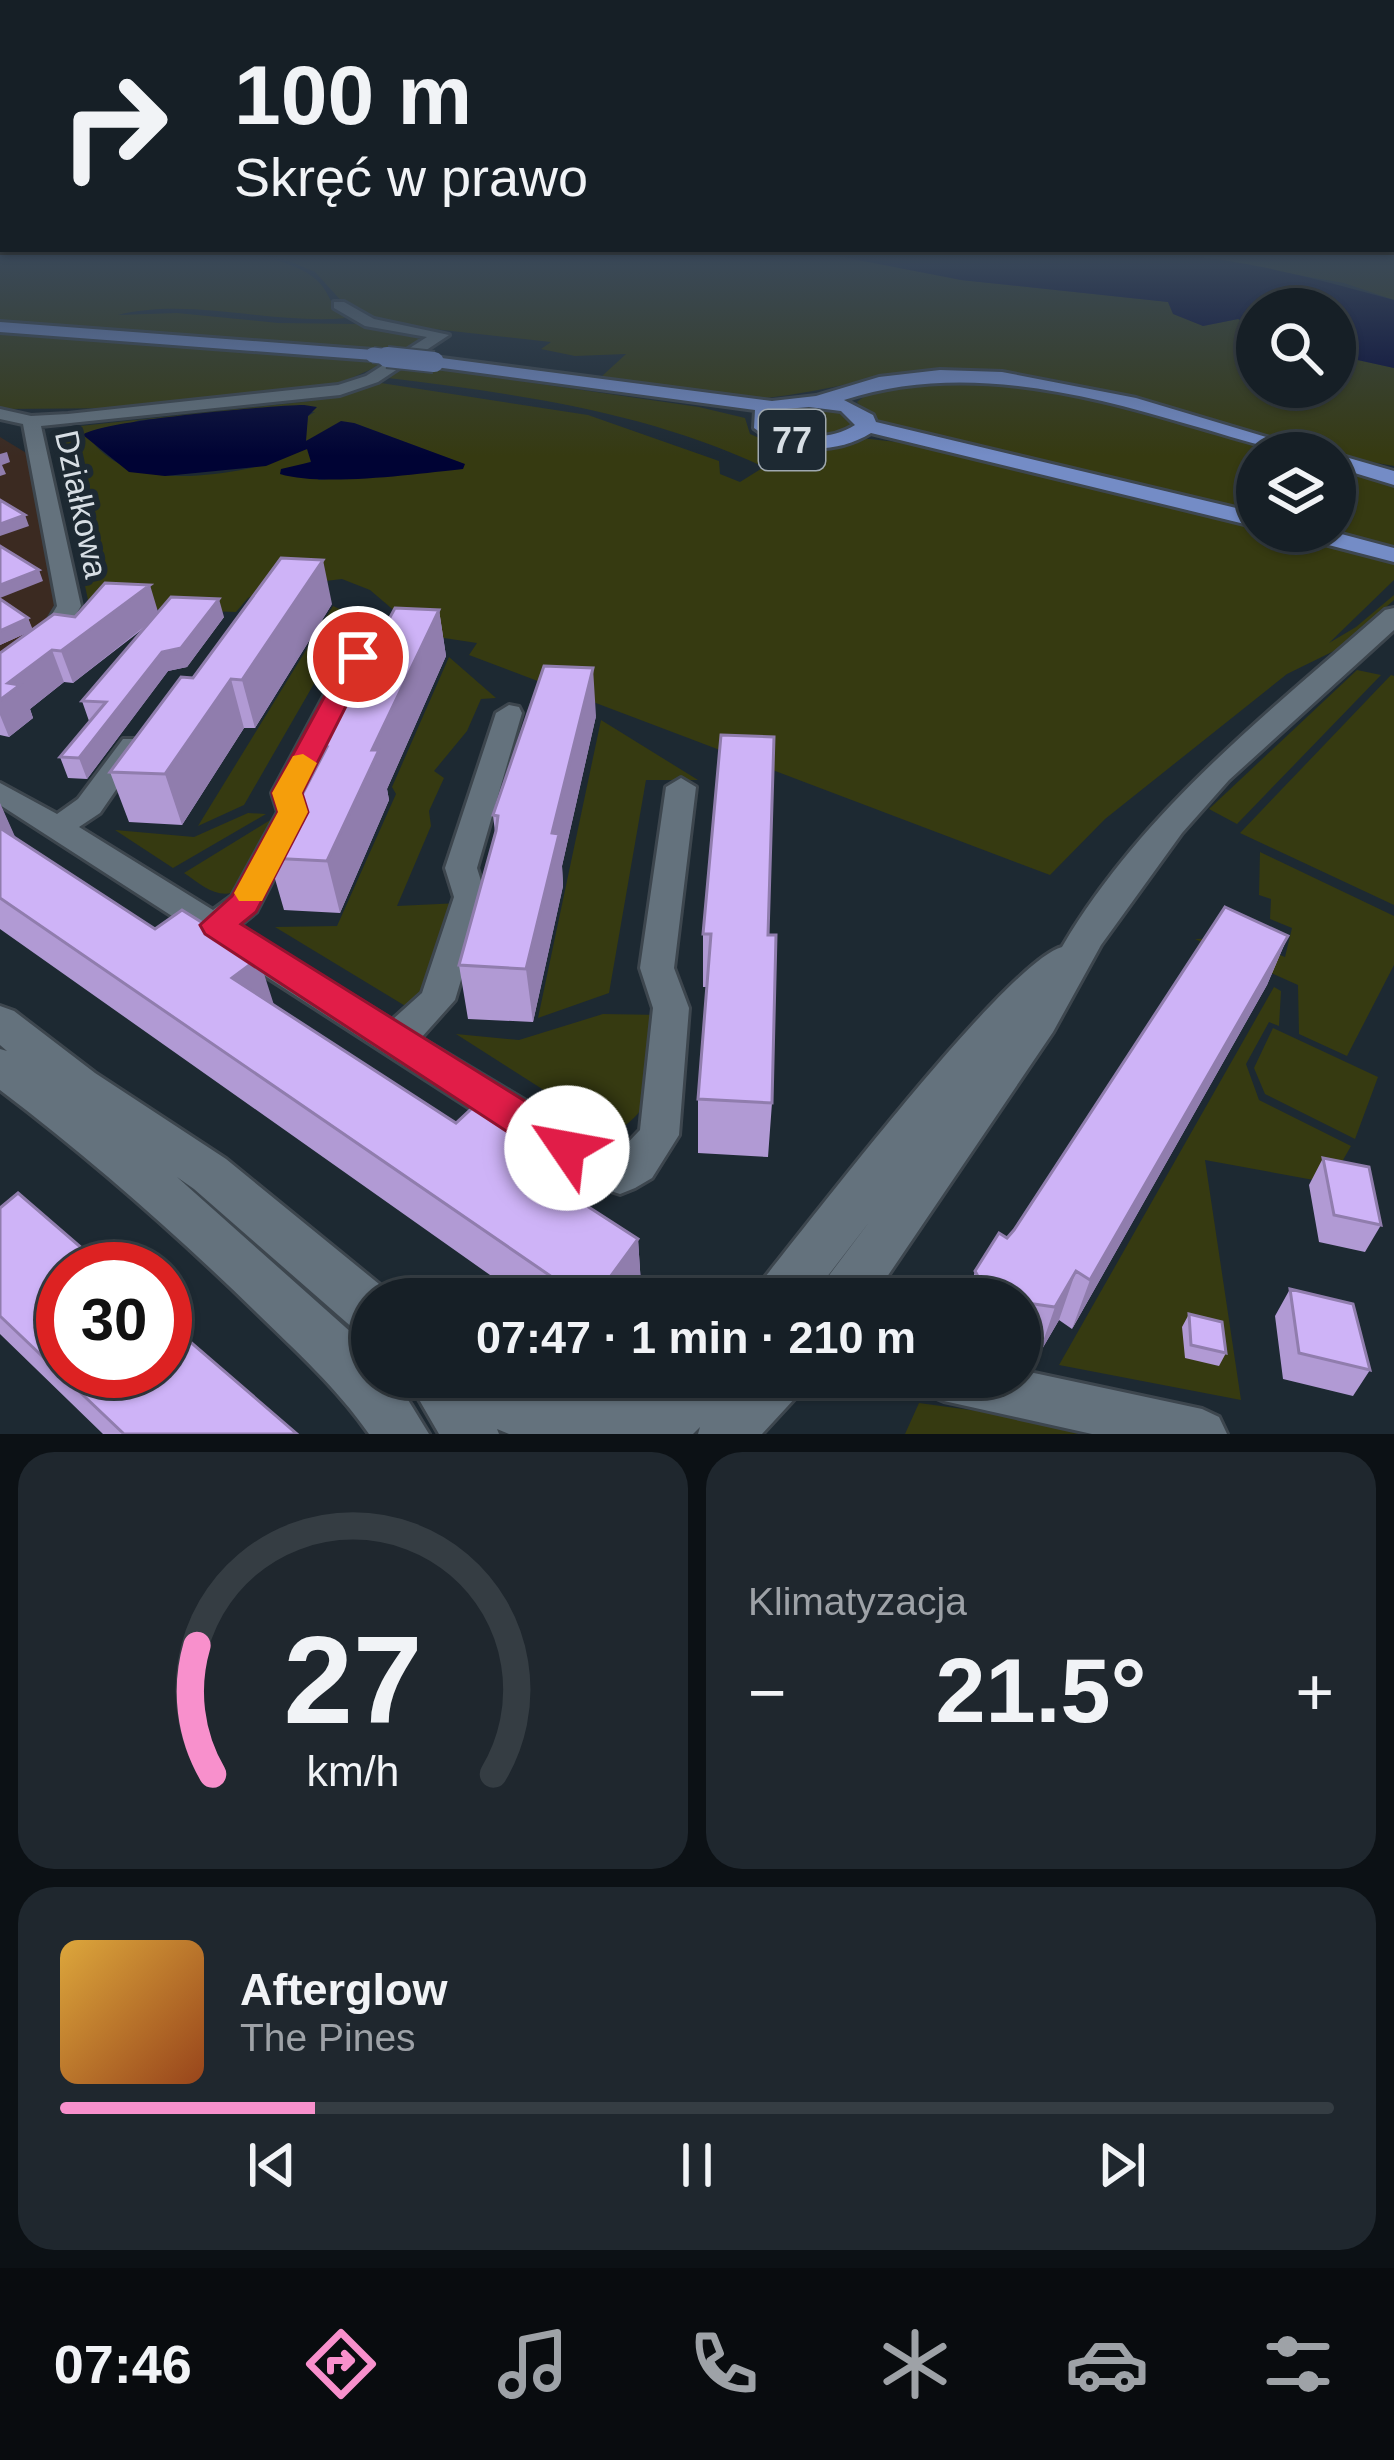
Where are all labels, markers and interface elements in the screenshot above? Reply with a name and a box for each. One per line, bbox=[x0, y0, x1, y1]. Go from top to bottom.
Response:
icon: right bbox=[36, 48, 192, 204]
text: 100 m bbox=[234, 48, 472, 142]
text: Skręć w prawo bbox=[234, 147, 588, 207]
map controls bbox=[1236, 288, 1356, 552]
button: search bbox=[1236, 288, 1356, 408]
road number: 77 bbox=[759, 410, 825, 470]
street label: Działkowa bbox=[48, 427, 115, 582]
button: layers bbox=[1236, 432, 1356, 552]
pin bbox=[307, 606, 409, 708]
icon: arrive bbox=[325, 624, 391, 690]
position arrow bbox=[504, 1085, 630, 1211]
speed limit sign: 30 bbox=[36, 1242, 192, 1398]
text: 07:47 · 1 min · 210 m bbox=[476, 1312, 916, 1363]
text: Klimatyzacja bbox=[748, 1580, 967, 1623]
text: 27 bbox=[284, 1610, 422, 1749]
text: 21.5° bbox=[935, 1641, 1147, 1741]
text: − bbox=[748, 1655, 787, 1729]
text: + bbox=[1295, 1655, 1334, 1729]
text: km/h bbox=[307, 1746, 399, 1794]
text: Afterglow bbox=[240, 1964, 448, 2015]
text: The Pines bbox=[240, 2016, 416, 2059]
icon: previous bbox=[239, 2132, 305, 2198]
icon: pause bbox=[664, 2132, 730, 2198]
icon: next bbox=[1089, 2132, 1155, 2198]
icon: directions bbox=[299, 2322, 383, 2406]
icon: music bbox=[491, 2322, 575, 2406]
icon: phone bbox=[682, 2322, 766, 2406]
icon: climate bbox=[873, 2322, 957, 2406]
icon: car bbox=[1065, 2322, 1149, 2406]
icon: filters bbox=[1256, 2322, 1340, 2406]
text: 07:46 bbox=[54, 2334, 192, 2394]

